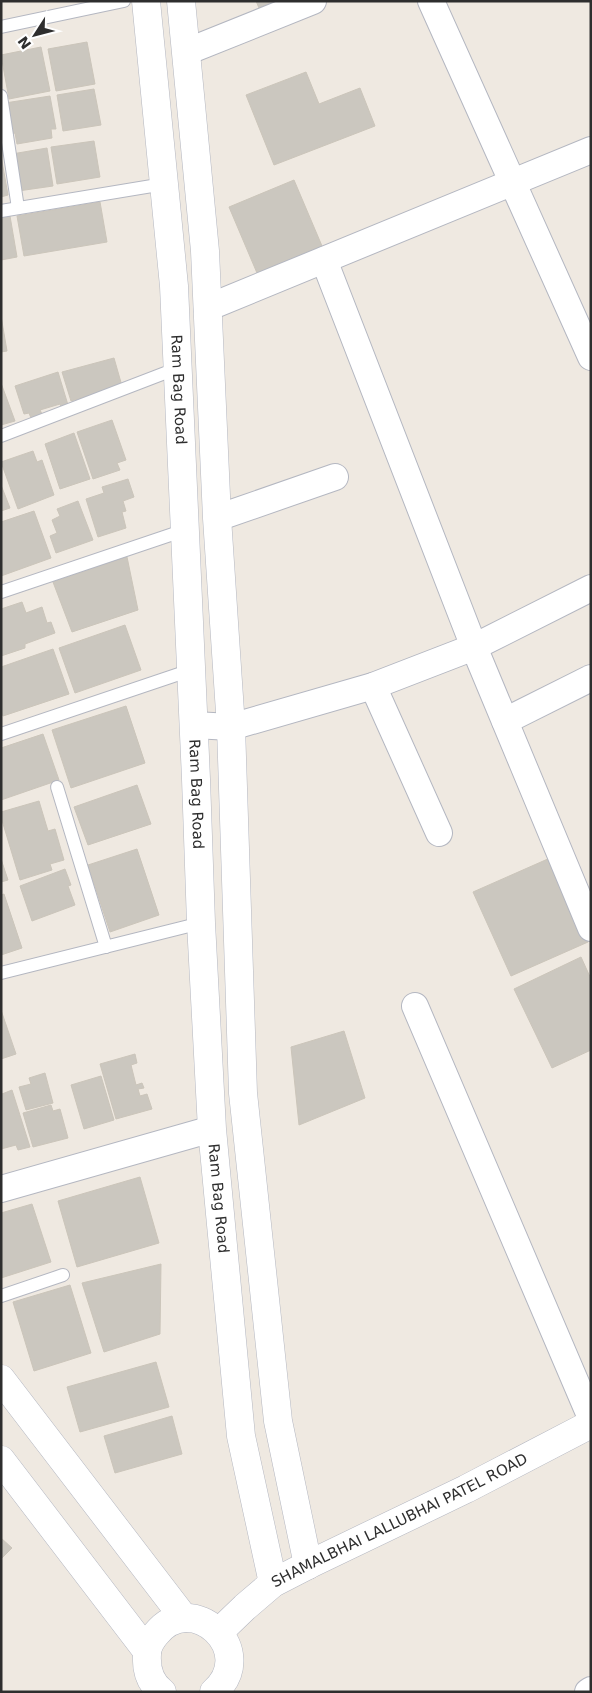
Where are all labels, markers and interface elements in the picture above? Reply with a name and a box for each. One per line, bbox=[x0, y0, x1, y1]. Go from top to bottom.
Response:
north arrow bbox=[10, 10, 60, 60]
text: N bbox=[15, 33, 34, 52]
street label: Ram Bag Road bbox=[167, 334, 190, 445]
street label: Ram Bag Road bbox=[185, 739, 207, 850]
street label: Ram Bag Road bbox=[204, 1143, 233, 1254]
street label: SHAMALBHAI LALLUBHAI PATEL ROAD bbox=[268, 1450, 531, 1591]

